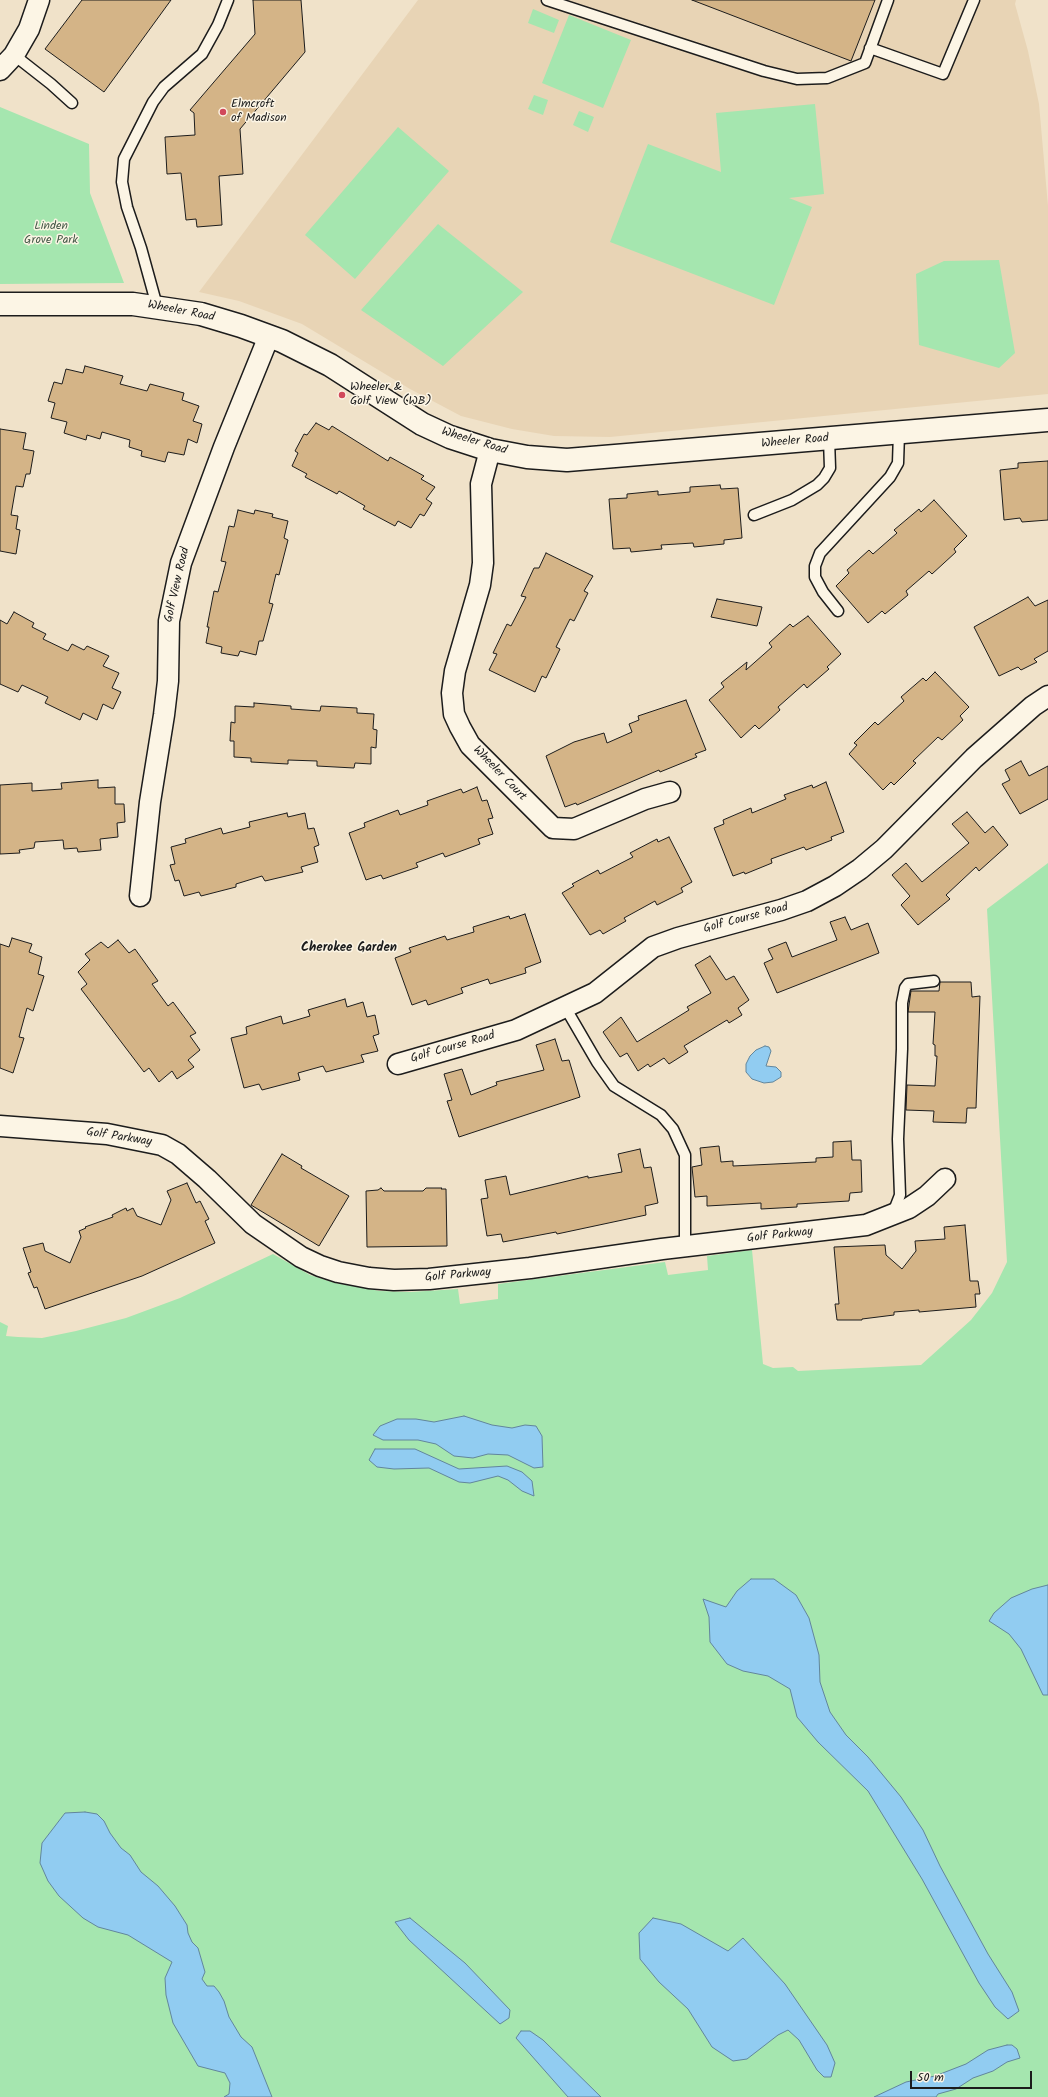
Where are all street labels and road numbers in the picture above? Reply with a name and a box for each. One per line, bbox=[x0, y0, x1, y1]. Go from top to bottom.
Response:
street label: Wheeler Road bbox=[146, 298, 216, 326]
street label: Wheeler Road bbox=[439, 425, 509, 459]
street label: Wheeler Road bbox=[761, 432, 829, 452]
street label: Golf View Road bbox=[162, 546, 194, 624]
street label: Wheeler Court bbox=[469, 744, 529, 804]
street label: Golf Course Road bbox=[702, 901, 790, 937]
street label: Golf Course Road bbox=[409, 1029, 497, 1067]
street label: Golf Parkway bbox=[85, 1126, 153, 1150]
street label: Golf Parkway bbox=[746, 1225, 814, 1247]
street label: Golf Parkway bbox=[424, 1266, 492, 1286]

